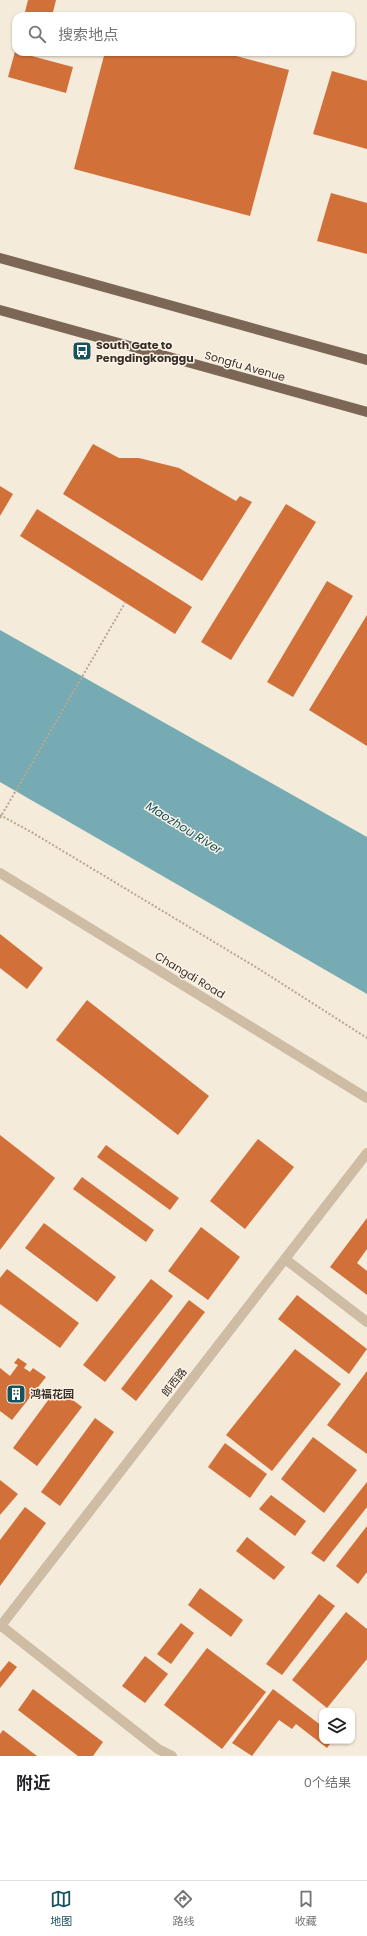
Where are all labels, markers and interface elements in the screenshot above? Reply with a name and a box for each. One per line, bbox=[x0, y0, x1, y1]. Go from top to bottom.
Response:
search box bbox=[12, 12, 355, 56]
icon: search bbox=[26, 23, 48, 45]
text: 搜索地点 bbox=[58, 24, 118, 45]
place label: South Gate to Pengdingkonggu bbox=[96, 337, 194, 366]
bus stop icon: South Gate to Pengdingkonggu bbox=[71, 340, 93, 362]
street label: Songfu Avenue bbox=[203, 347, 287, 385]
water label: Maozhou River bbox=[143, 797, 226, 858]
street label: Changdi Road bbox=[152, 948, 228, 1002]
street label: 郎西路 bbox=[158, 1364, 190, 1400]
building icon: 鸿福花园 bbox=[5, 1383, 27, 1405]
place label: 鸿福花园 bbox=[30, 1386, 74, 1402]
map controls bbox=[319, 1708, 355, 1744]
button: layers bbox=[319, 1708, 355, 1744]
text: 附近 bbox=[16, 1771, 50, 1795]
text: 0个结果 bbox=[304, 1773, 351, 1792]
tab: 地图 bbox=[50, 1888, 72, 1930]
tab: 路线 bbox=[172, 1888, 194, 1930]
tab: 收藏 bbox=[295, 1888, 317, 1930]

